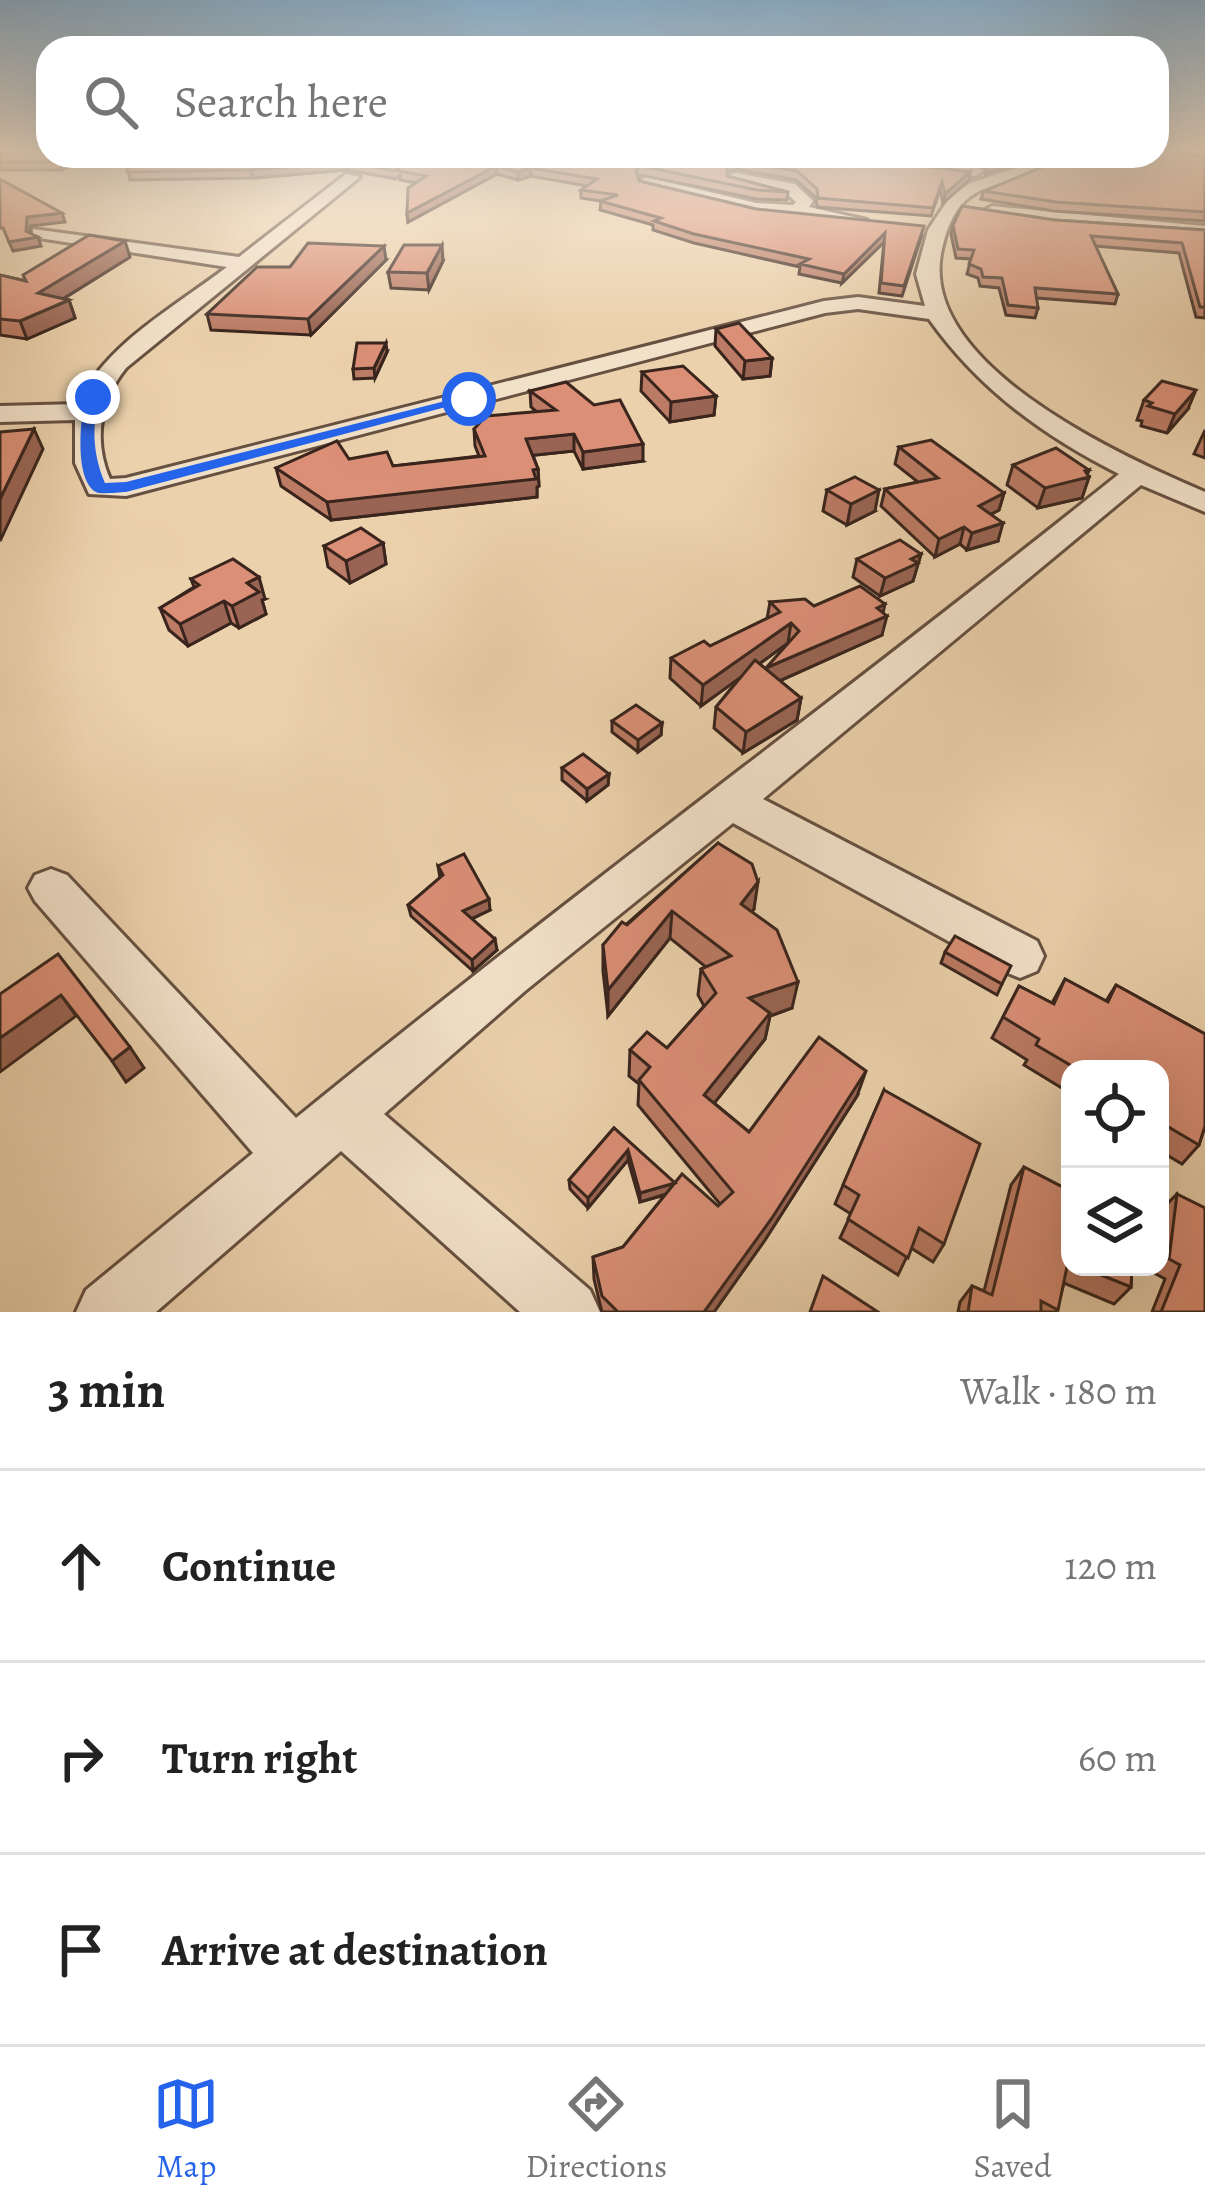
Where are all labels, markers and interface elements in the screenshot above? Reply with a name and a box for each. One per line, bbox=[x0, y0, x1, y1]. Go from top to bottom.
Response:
search box bbox=[36, 36, 1169, 168]
icon: search bbox=[78, 69, 144, 135]
text: Search here bbox=[174, 71, 388, 133]
route end bbox=[66, 370, 120, 424]
route start bbox=[442, 372, 496, 426]
map controls bbox=[1061, 1060, 1169, 1276]
button: locate bbox=[1061, 1060, 1169, 1168]
button: layers bbox=[1061, 1168, 1169, 1276]
text: 3 min bbox=[48, 1355, 165, 1425]
text: Walk · 180 m bbox=[960, 1364, 1157, 1417]
icon: ahead bbox=[48, 1533, 114, 1599]
text: Continue bbox=[162, 1535, 336, 1597]
text: 120 m bbox=[1064, 1539, 1157, 1592]
icon: right bbox=[48, 1725, 114, 1791]
text: Turn right bbox=[162, 1727, 357, 1789]
text: 60 m bbox=[1078, 1731, 1157, 1784]
icon: arrive bbox=[48, 1917, 114, 1983]
text: Arrive at destination bbox=[162, 1919, 548, 1981]
tab: Map bbox=[153, 2071, 219, 2188]
tab: Directions bbox=[526, 2071, 667, 2188]
tab: Saved bbox=[974, 2071, 1052, 2188]

